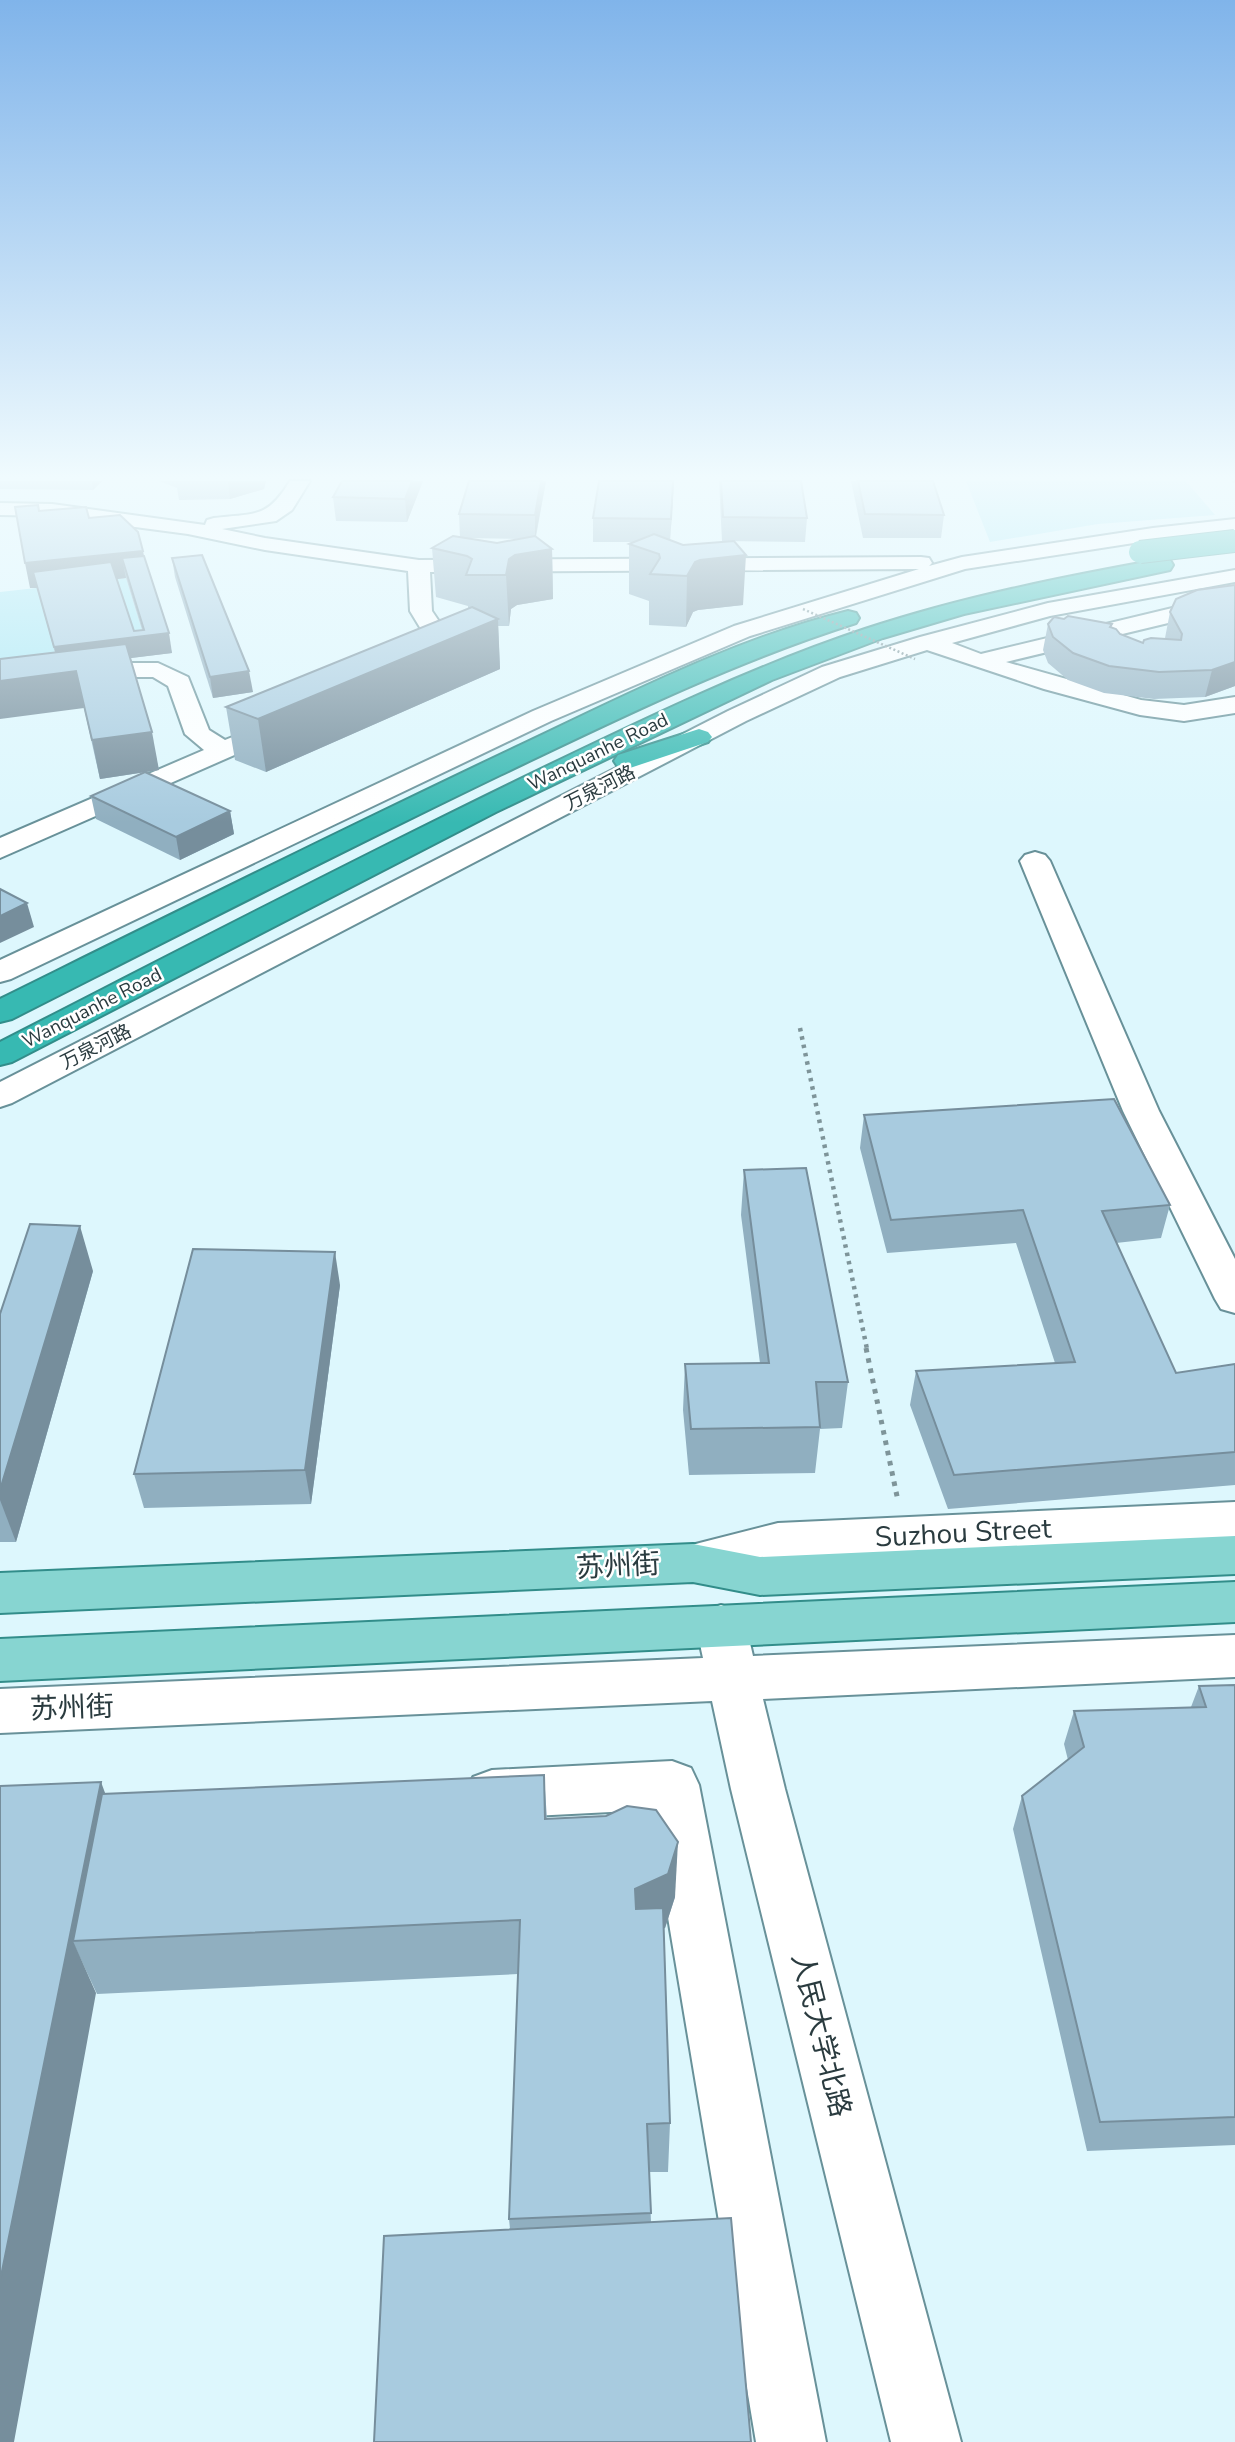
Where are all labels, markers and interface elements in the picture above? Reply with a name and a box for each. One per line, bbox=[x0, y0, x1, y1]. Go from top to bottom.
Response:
street label: Wanquanhe Road bbox=[523, 707, 673, 797]
street label: 万泉河路 bbox=[560, 759, 640, 817]
street label: Wanquanhe Road bbox=[18, 962, 166, 1054]
street label: 万泉河路 bbox=[56, 1018, 136, 1076]
street label: Suzhou Street bbox=[874, 1509, 1052, 1557]
street label: 苏州街 bbox=[575, 1545, 661, 1587]
street label: 苏州街 bbox=[29, 1688, 115, 1728]
street label: 人民大学北路 bbox=[782, 1949, 860, 2121]

